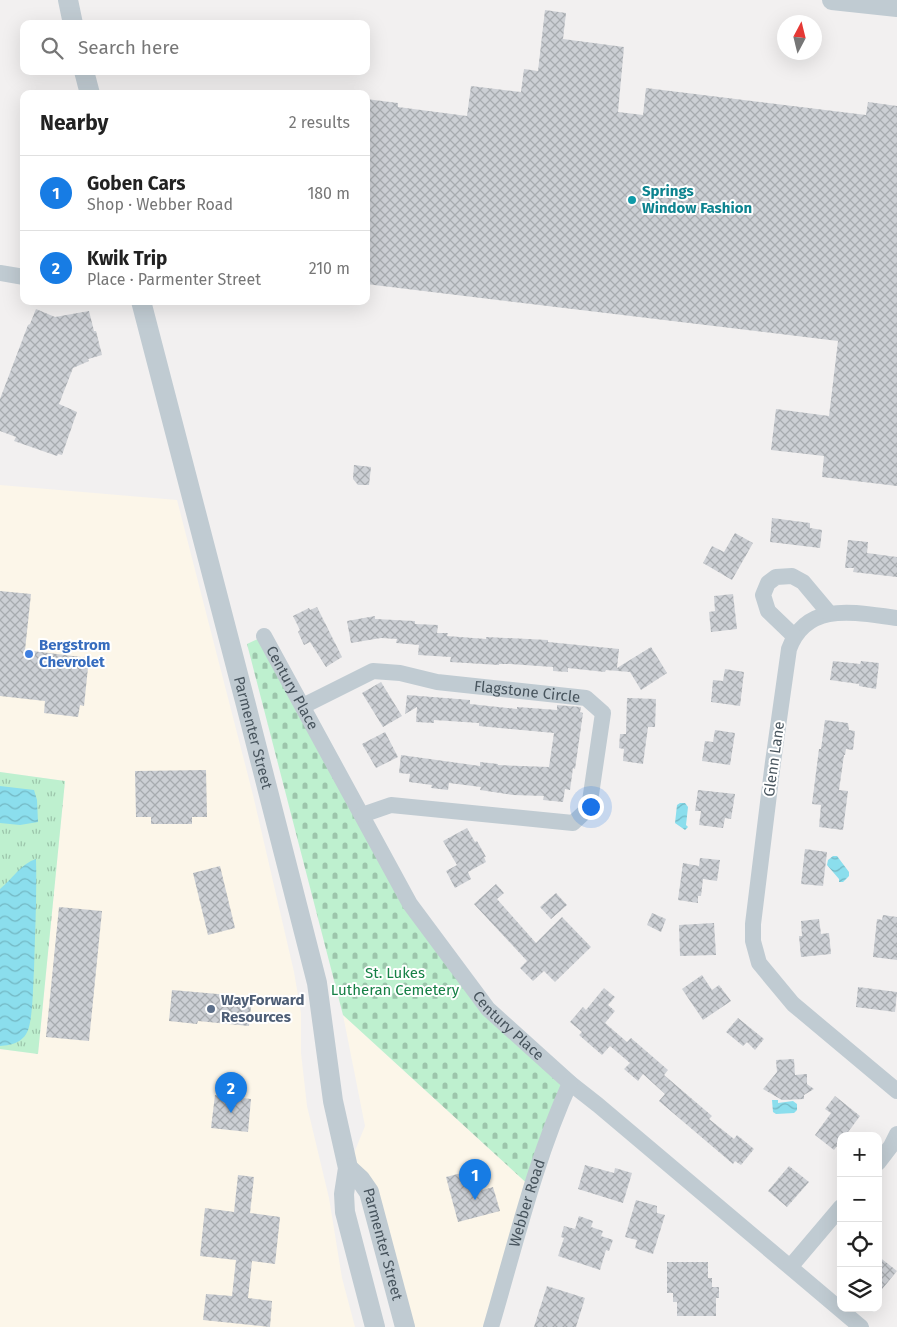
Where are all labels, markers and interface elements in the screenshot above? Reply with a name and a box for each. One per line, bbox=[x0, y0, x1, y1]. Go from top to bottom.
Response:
north arrow bbox=[777, 15, 822, 60]
search box bbox=[20, 20, 370, 75]
icon: search bbox=[38, 34, 66, 62]
text: Search here bbox=[78, 36, 179, 59]
text: Nearby bbox=[40, 110, 108, 136]
text: 2 results bbox=[289, 113, 350, 132]
text: Goben Cars bbox=[87, 172, 185, 195]
place label: Springs Window Fashion bbox=[642, 182, 752, 217]
text: 1 bbox=[52, 184, 60, 203]
text: 180 m bbox=[307, 184, 350, 203]
marker: Springs Window Fashion bbox=[626, 194, 638, 206]
text: Shop · Webber Road bbox=[87, 195, 233, 214]
text: Kwik Trip bbox=[87, 247, 167, 270]
text: 2 bbox=[52, 259, 60, 278]
text: 210 m bbox=[309, 259, 350, 278]
text: Place · Parmenter Street bbox=[87, 270, 261, 289]
place label: Bergstrom Chevrolet bbox=[39, 636, 111, 671]
street label: Century Place bbox=[262, 643, 322, 733]
marker: Bergstrom Chevrolet bbox=[23, 648, 35, 660]
street label: Parmenter Street bbox=[230, 674, 276, 791]
street label: Flagstone Circle bbox=[473, 677, 581, 706]
street label: Glenn Lane bbox=[760, 720, 788, 798]
your location bbox=[578, 794, 604, 820]
park label: St. Lukes Lutheran Cemetery bbox=[331, 964, 460, 999]
street label: Century Place bbox=[469, 987, 548, 1064]
place label: WayForward Resources bbox=[221, 991, 304, 1026]
marker: WayForward Resources bbox=[205, 1003, 217, 1015]
pin: 2 bbox=[215, 1072, 247, 1113]
map controls bbox=[837, 1132, 882, 1312]
button: + bbox=[837, 1132, 882, 1177]
street label: Webber Road bbox=[505, 1157, 549, 1249]
pin: 1 bbox=[459, 1159, 491, 1200]
button: − bbox=[837, 1177, 882, 1222]
street label: Parmenter Street bbox=[359, 1186, 407, 1303]
button: locate bbox=[837, 1222, 882, 1267]
button: layers bbox=[837, 1267, 882, 1312]

